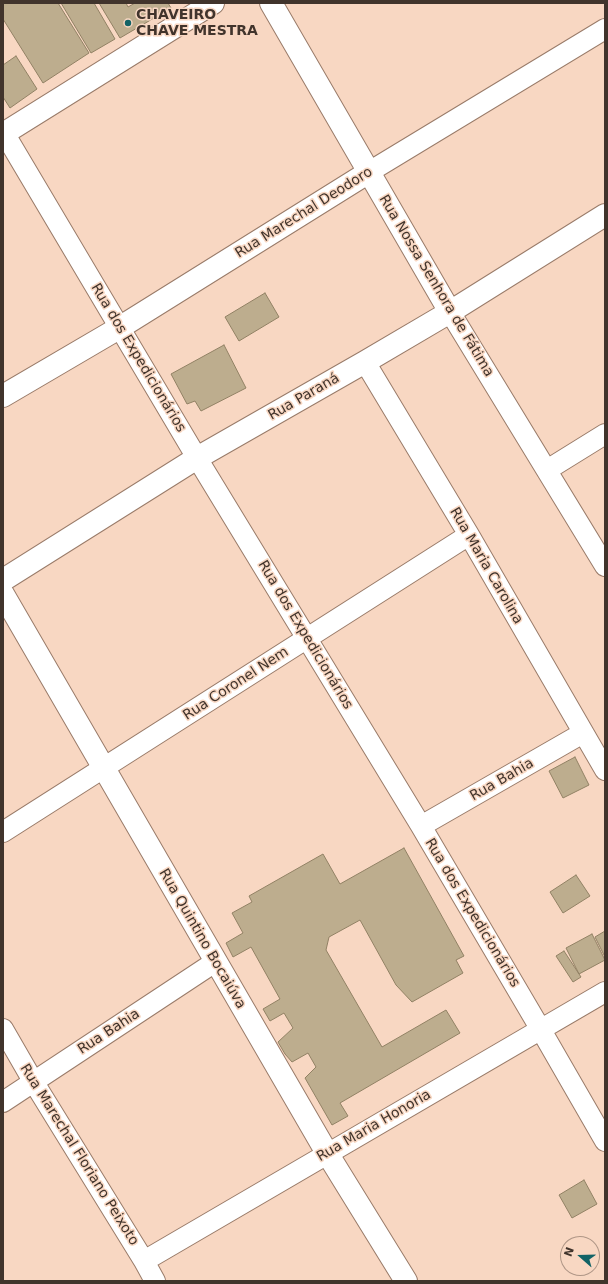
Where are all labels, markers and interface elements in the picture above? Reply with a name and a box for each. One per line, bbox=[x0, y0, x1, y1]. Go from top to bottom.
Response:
place label: CHAVEIRO CHAVE MESTRA bbox=[136, 7, 258, 40]
marker: CHAVEIRO CHAVE MESTRA bbox=[123, 18, 133, 28]
street label: Rua Marechal Deodoro bbox=[232, 164, 376, 262]
street label: Rua Nossa Senhora de Fátima bbox=[375, 192, 497, 380]
street label: Rua dos Expedicionários bbox=[87, 281, 189, 435]
street label: Rua Paraná bbox=[266, 370, 342, 424]
street label: Rua Maria Carolina bbox=[446, 505, 526, 627]
street label: Rua dos Expedicionários bbox=[254, 558, 356, 712]
street label: Rua Coronel Nem bbox=[180, 644, 292, 724]
street label: Rua Bahia bbox=[467, 755, 537, 805]
street label: Rua dos Expedicionários bbox=[421, 836, 523, 990]
street label: Rua Quintino Bocaiúva bbox=[155, 866, 249, 1012]
street label: Rua Bahia bbox=[75, 1006, 143, 1058]
street label: Rua Marechal Floriano Peixoto bbox=[16, 1061, 142, 1249]
street label: Rua Maria Honoria bbox=[314, 1086, 434, 1166]
north arrow bbox=[560, 1236, 600, 1276]
text: N bbox=[562, 1246, 577, 1259]

